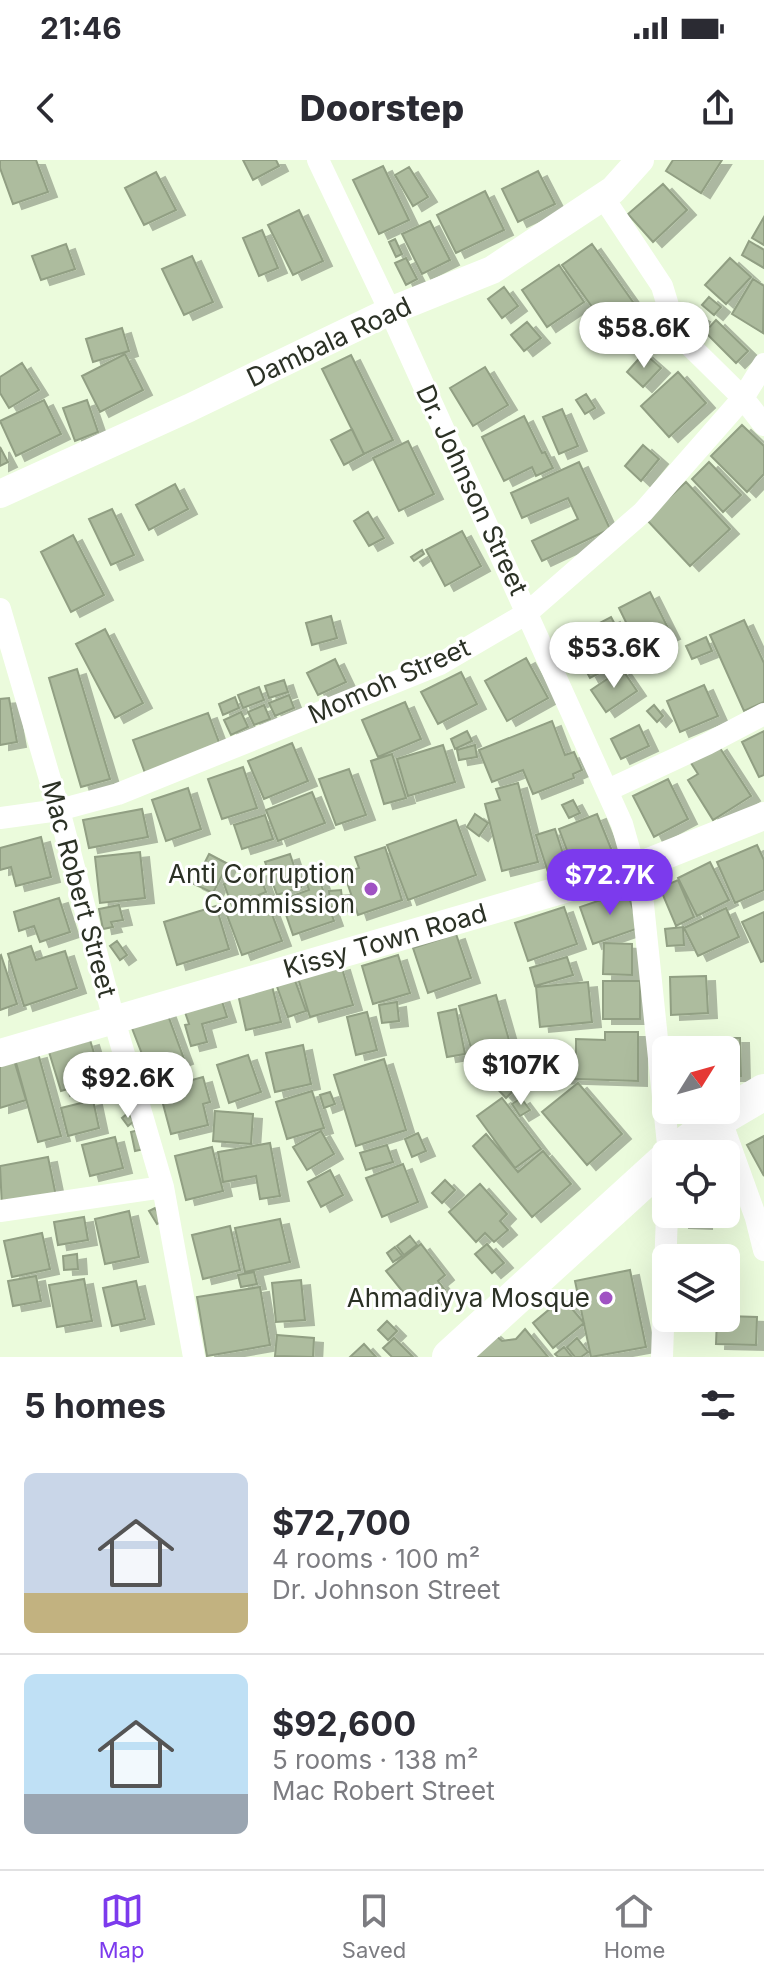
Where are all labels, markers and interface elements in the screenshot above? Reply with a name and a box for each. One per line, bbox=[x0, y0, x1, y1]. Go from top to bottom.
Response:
text: 21:46 bbox=[40, 10, 122, 46]
icon: back bbox=[24, 86, 68, 130]
text: Doorstep bbox=[300, 86, 464, 130]
icon: share bbox=[696, 86, 740, 130]
street label: Dambala Road bbox=[242, 290, 416, 393]
pin: $58.6K bbox=[579, 302, 709, 370]
text: $58.6K bbox=[597, 312, 691, 343]
street label: Dr. Johnson Street bbox=[410, 380, 535, 600]
pin: $53.6K bbox=[549, 622, 679, 690]
street label: Momoh Street bbox=[303, 631, 474, 730]
text: $53.6K bbox=[567, 632, 661, 663]
street label: Mac Robert Street bbox=[36, 777, 123, 1000]
pin: $72.7K bbox=[545, 849, 675, 917]
place label: Anti Corruption Commission bbox=[168, 858, 355, 919]
text: $72.7K bbox=[565, 859, 655, 890]
marker: Anti Corruption Commission bbox=[362, 880, 380, 898]
street label: Kissy Town Road bbox=[280, 897, 490, 984]
north arrow bbox=[652, 1036, 740, 1124]
map controls bbox=[652, 1036, 740, 1332]
pin: $107K bbox=[465, 1039, 577, 1107]
text: $107K bbox=[481, 1049, 561, 1080]
pin: $92.6K bbox=[63, 1052, 193, 1120]
text: $92.6K bbox=[81, 1062, 175, 1093]
button: locate bbox=[652, 1140, 740, 1228]
button: layers bbox=[652, 1244, 740, 1332]
place label: Ahmadiyya Mosque bbox=[347, 1282, 590, 1313]
marker: Ahmadiyya Mosque bbox=[597, 1289, 615, 1307]
icon: filters bbox=[696, 1383, 740, 1427]
text: 5 homes bbox=[24, 1385, 166, 1426]
text: $72,700 bbox=[272, 1502, 411, 1543]
icon: home bbox=[88, 1505, 184, 1601]
text: 4 rooms · 100 m² bbox=[272, 1543, 480, 1574]
text: Dr. Johnson Street bbox=[272, 1574, 500, 1605]
text: $92,600 bbox=[272, 1703, 416, 1744]
icon: home bbox=[88, 1706, 184, 1802]
text: 5 rooms · 138 m² bbox=[272, 1744, 479, 1775]
text: Mac Robert Street bbox=[272, 1775, 495, 1806]
tab: Map bbox=[99, 1889, 144, 1963]
tab: Saved bbox=[342, 1889, 406, 1963]
tab: Home bbox=[604, 1889, 665, 1963]

